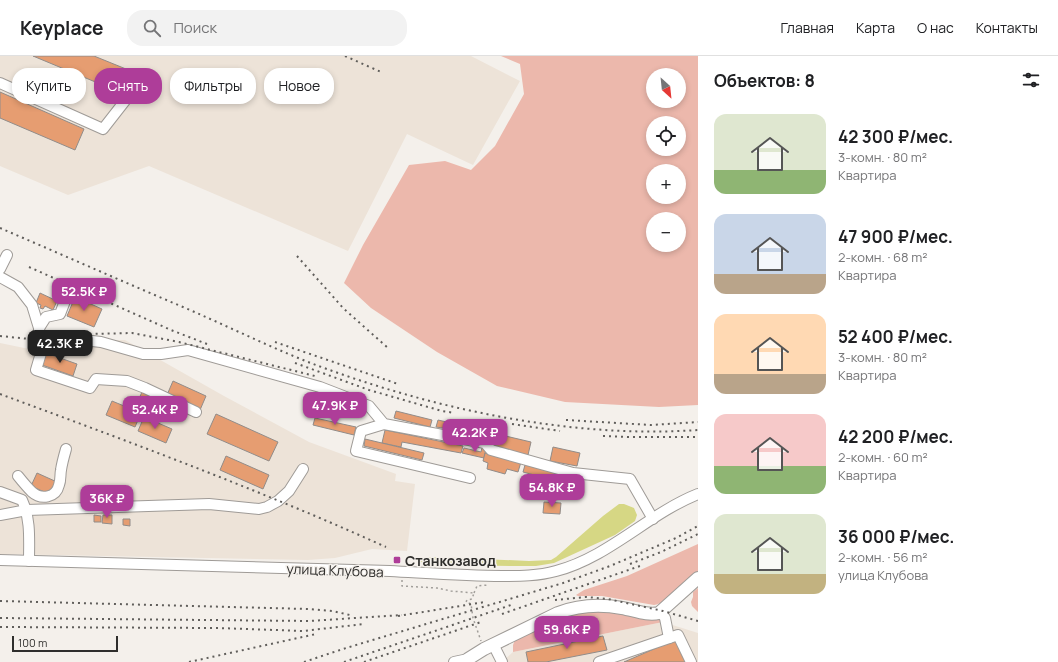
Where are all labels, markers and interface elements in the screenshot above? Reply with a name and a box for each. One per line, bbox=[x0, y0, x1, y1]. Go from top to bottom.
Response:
search box bbox=[127, 10, 407, 46]
text: Keyplace bbox=[20, 15, 103, 41]
icon: search bbox=[141, 17, 163, 39]
text: Поиск bbox=[173, 17, 217, 38]
text: Главная bbox=[781, 18, 834, 37]
text: Карта bbox=[856, 18, 895, 37]
text: О нас bbox=[917, 18, 954, 37]
text: Контакты bbox=[976, 18, 1038, 37]
chip: Купить bbox=[12, 68, 86, 104]
chip: Снять bbox=[94, 68, 162, 104]
chip: Фильтры bbox=[170, 68, 256, 104]
chip: Новое bbox=[264, 68, 334, 104]
north arrow bbox=[646, 68, 686, 108]
map controls bbox=[646, 68, 686, 252]
text: Объектов: 8 bbox=[714, 69, 815, 92]
icon: filters bbox=[1020, 69, 1042, 91]
button: locate bbox=[646, 116, 686, 156]
text: 42 300 ₽/мес. bbox=[838, 125, 953, 148]
icon: home bbox=[746, 130, 794, 178]
text: 3-комн. · 80 m² bbox=[838, 148, 927, 166]
button: + bbox=[646, 164, 686, 204]
text: Квартира bbox=[838, 166, 897, 184]
button: − bbox=[646, 212, 686, 252]
text: 47 900 ₽/мес. bbox=[838, 225, 953, 248]
icon: home bbox=[746, 230, 794, 278]
text: 2-комн. · 68 m² bbox=[838, 248, 927, 266]
text: Квартира bbox=[838, 266, 897, 284]
pin: 52.5K ₽ bbox=[47, 278, 121, 312]
text: 52.5K ₽ bbox=[61, 282, 107, 300]
text: 52 400 ₽/мес. bbox=[838, 325, 953, 348]
pin: 42.3K ₽ bbox=[23, 330, 97, 364]
icon: home bbox=[746, 330, 794, 378]
text: 42.3K ₽ bbox=[37, 334, 83, 352]
text: 3-комн. · 80 m² bbox=[838, 348, 927, 366]
text: Квартира bbox=[838, 366, 897, 384]
pin: 47.9K ₽ bbox=[298, 392, 372, 426]
pin: 52.4K ₽ bbox=[118, 396, 192, 430]
text: 47.9K ₽ bbox=[312, 396, 358, 414]
text: 52.4K ₽ bbox=[132, 400, 178, 418]
pin: 42.2K ₽ bbox=[438, 419, 512, 453]
text: 42.2K ₽ bbox=[452, 423, 499, 441]
text: 42 200 ₽/мес. bbox=[838, 425, 953, 448]
icon: home bbox=[746, 430, 794, 478]
text: 2-комн. · 60 m² bbox=[838, 448, 928, 466]
text: Квартира bbox=[838, 466, 897, 484]
pin: 54.8K ₽ bbox=[515, 474, 589, 508]
text: 54.8K ₽ bbox=[529, 478, 575, 496]
pin: 36K ₽ bbox=[79, 485, 135, 519]
text: 36K ₽ bbox=[89, 489, 125, 507]
text: 36 000 ₽/мес. bbox=[838, 525, 954, 548]
icon: home bbox=[746, 530, 794, 578]
text: 2-комн. · 56 m² bbox=[838, 548, 927, 566]
place label: Станкозавод bbox=[405, 551, 496, 570]
marker: Станкозавод bbox=[392, 555, 402, 565]
street label: улица Клубова bbox=[286, 559, 384, 581]
text: улица Клубова bbox=[838, 566, 928, 584]
pin: 59.6K ₽ bbox=[530, 616, 604, 650]
text: 59.6K ₽ bbox=[543, 620, 591, 638]
scale bar bbox=[12, 634, 118, 653]
text: 100 m bbox=[18, 635, 47, 650]

